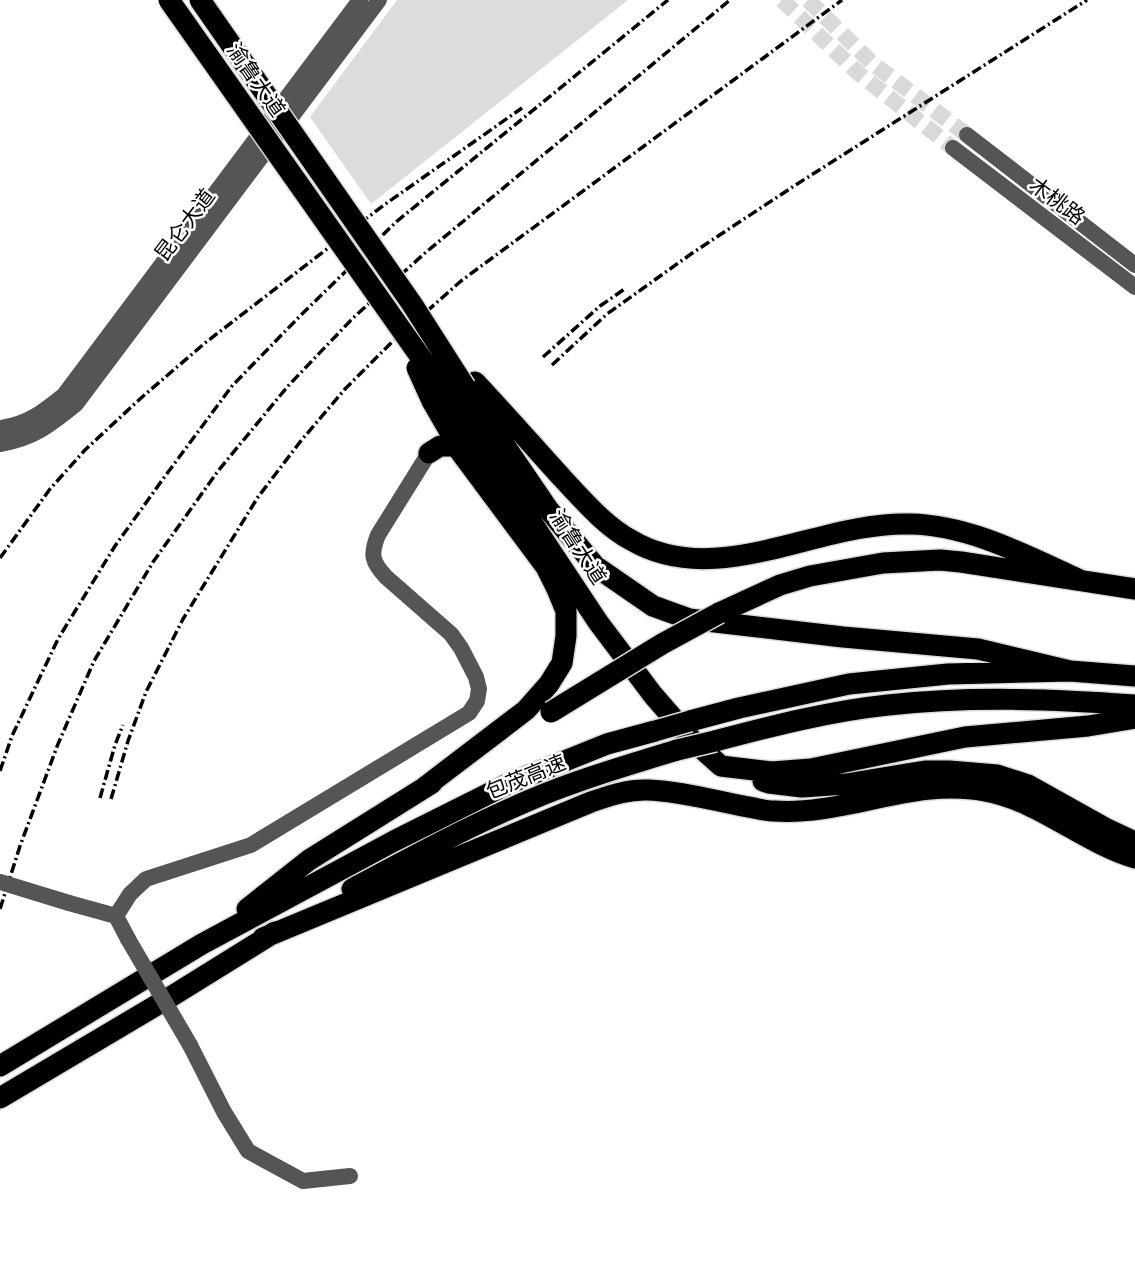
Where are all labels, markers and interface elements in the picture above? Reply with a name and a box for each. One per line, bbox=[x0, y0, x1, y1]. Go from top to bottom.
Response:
street label: 渝鲁大道 bbox=[222, 39, 290, 121]
street label: 木桃路 bbox=[1025, 172, 1089, 230]
street label: 昆仑大道 bbox=[150, 184, 220, 266]
street label: 渝鲁大道 bbox=[545, 505, 611, 589]
street label: 包茂高速 bbox=[483, 750, 569, 804]

